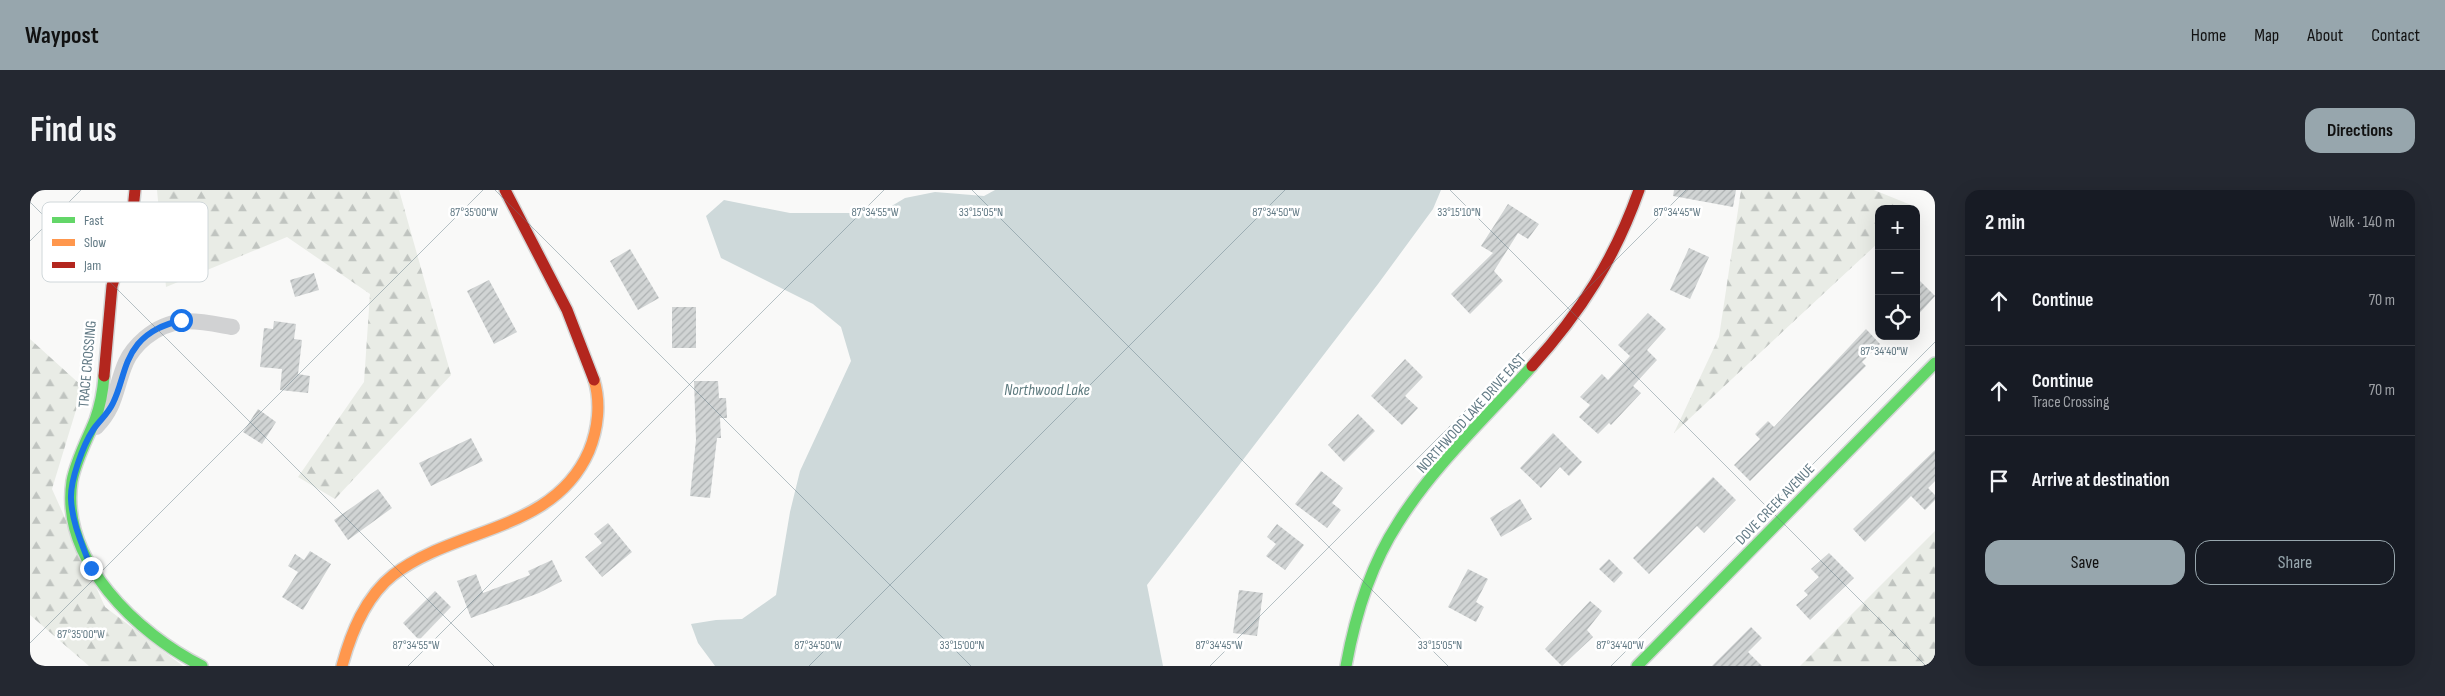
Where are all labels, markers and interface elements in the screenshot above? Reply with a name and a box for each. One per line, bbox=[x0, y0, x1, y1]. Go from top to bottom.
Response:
text: Waypost bbox=[25, 21, 99, 50]
text: Home bbox=[2191, 25, 2226, 46]
text: Map bbox=[2254, 25, 2279, 46]
text: About bbox=[2307, 25, 2343, 46]
text: Contact bbox=[2371, 25, 2420, 46]
button: Directions bbox=[2305, 108, 2415, 153]
text: Find us bbox=[30, 109, 117, 152]
legend bbox=[42, 202, 208, 282]
text: 87°35'00"W bbox=[450, 205, 498, 220]
text: 87°34'55"W bbox=[852, 205, 899, 220]
text: 33°15'05"N bbox=[959, 205, 1003, 220]
text: 87°34'50"W bbox=[1252, 205, 1300, 220]
text: 33°15'10"N bbox=[1437, 205, 1481, 220]
text: 87°34'45"W bbox=[1653, 205, 1701, 220]
map controls bbox=[1875, 205, 1920, 340]
button: + bbox=[1875, 205, 1920, 250]
text: 2 min bbox=[1985, 210, 2025, 235]
text: Fast bbox=[84, 212, 104, 229]
text: Walk · 140 m bbox=[2329, 213, 2395, 232]
text: Slow bbox=[84, 234, 106, 251]
button: − bbox=[1875, 250, 1920, 295]
text: Jam bbox=[83, 257, 101, 274]
icon: ahead bbox=[1985, 287, 2013, 315]
text: Continue bbox=[2032, 289, 2093, 312]
text: 70 m bbox=[2369, 291, 2395, 310]
button: locate bbox=[1875, 295, 1920, 340]
route start bbox=[170, 309, 193, 332]
street label: TRACE CROSSING bbox=[74, 320, 101, 408]
text: 87°34'40"W bbox=[1860, 344, 1908, 359]
street label: NORTHWOOD LAKE DRIVE EAST bbox=[1413, 350, 1530, 477]
text: Continue bbox=[2032, 370, 2093, 393]
icon: ahead bbox=[1985, 377, 2013, 405]
water label: Northwood Lake bbox=[1004, 381, 1090, 400]
text: 70 m bbox=[2369, 381, 2395, 400]
text: Trace Crossing bbox=[2032, 393, 2109, 412]
street label: DOVE CREEK AVENUE bbox=[1732, 460, 1819, 549]
icon: arrive bbox=[1985, 467, 2013, 495]
text: Arrive at destination bbox=[2032, 469, 2170, 492]
button: Save bbox=[1985, 540, 2185, 585]
button: Share bbox=[2195, 540, 2395, 585]
route end bbox=[80, 557, 103, 580]
text: 87°35'00"W bbox=[57, 627, 105, 642]
text: 87°34'55"W bbox=[393, 638, 440, 653]
text: 87°34'50"W bbox=[794, 638, 842, 653]
text: 33°15'00"N bbox=[940, 638, 984, 653]
text: 87°34'45"W bbox=[1195, 638, 1243, 653]
text: 33°15'05"N bbox=[1418, 638, 1462, 653]
text: 87°34'40"W bbox=[1596, 638, 1644, 653]

